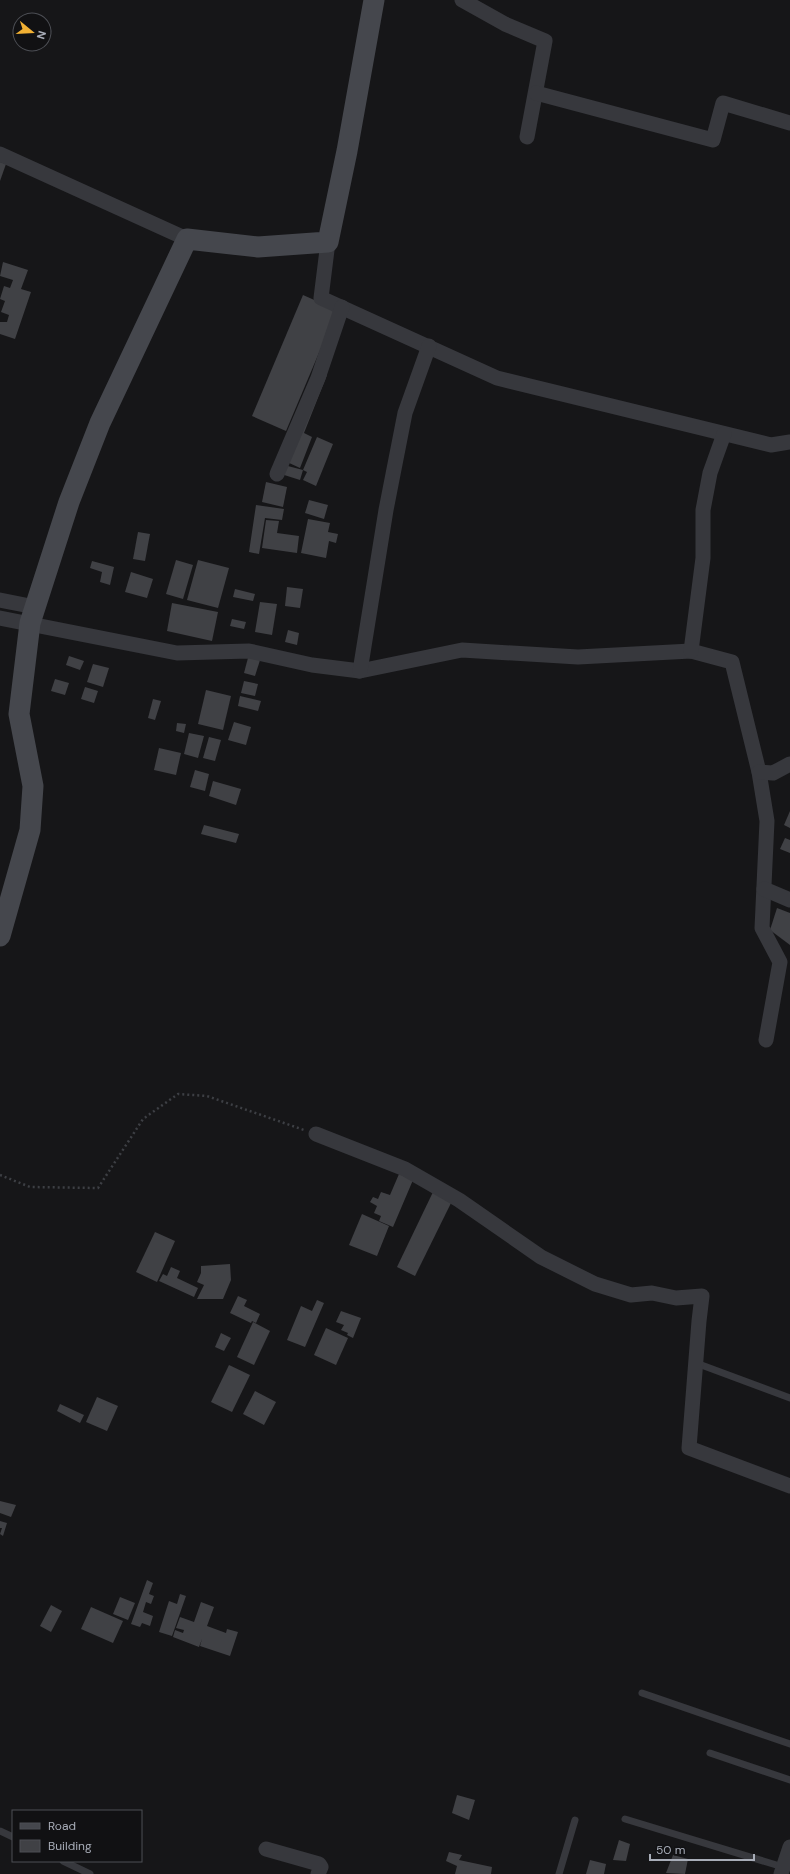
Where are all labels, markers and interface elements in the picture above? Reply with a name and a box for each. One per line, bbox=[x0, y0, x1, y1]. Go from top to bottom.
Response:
north arrow bbox=[12, 12, 52, 52]
text: N bbox=[34, 29, 49, 41]
legend bbox=[12, 1810, 142, 1862]
text: Road bbox=[48, 1818, 76, 1834]
scale bar bbox=[650, 1836, 754, 1862]
text: Building bbox=[48, 1838, 92, 1854]
text: 50 m bbox=[656, 1842, 685, 1858]

